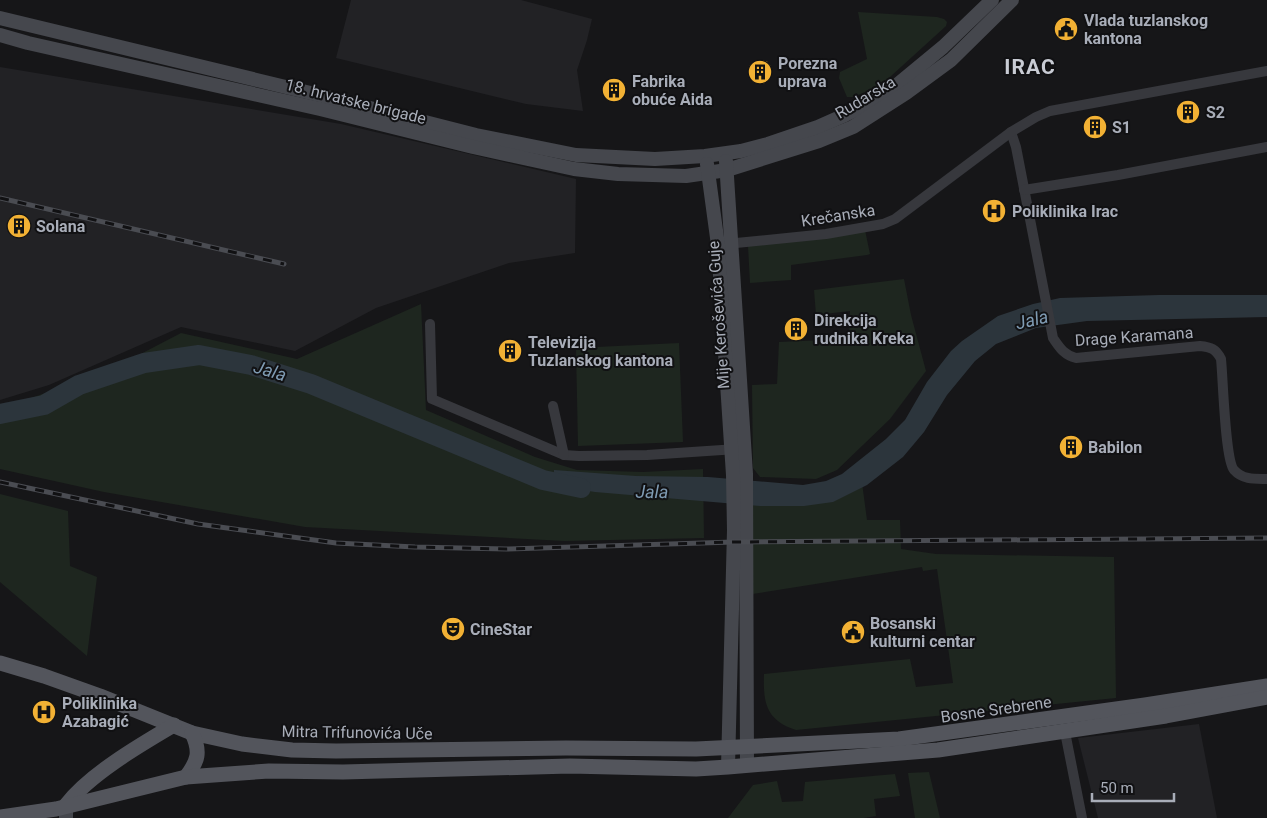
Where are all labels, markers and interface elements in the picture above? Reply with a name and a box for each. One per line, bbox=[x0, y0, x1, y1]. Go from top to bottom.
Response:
place label: Vlada tuzlanskog kantona bbox=[1084, 11, 1208, 48]
public building icon: Vlada tuzlanskog kantona bbox=[1053, 16, 1079, 42]
place label: Porezna uprava bbox=[778, 54, 838, 91]
district label: IRAC bbox=[1004, 55, 1056, 79]
building icon: Porezna uprava bbox=[747, 59, 773, 85]
place label: Fabrika obuće Aida bbox=[632, 72, 713, 109]
street label: Rudarska bbox=[832, 72, 899, 123]
street label: 18. hrvatske brigade bbox=[284, 75, 428, 128]
building icon: Fabrika obuće Aida bbox=[601, 77, 627, 103]
building icon: S2 bbox=[1175, 99, 1201, 125]
place label: S2 bbox=[1206, 103, 1225, 122]
building icon: S1 bbox=[1082, 114, 1108, 140]
place label: S1 bbox=[1112, 118, 1131, 137]
hospital icon: Poliklinika Irac bbox=[981, 198, 1007, 224]
street label: Krečanska bbox=[800, 200, 876, 231]
place label: Poliklinika Irac bbox=[1012, 202, 1118, 221]
building icon: Solana bbox=[6, 213, 32, 239]
place label: Solana bbox=[36, 217, 86, 236]
street label: Mije Keroševića Guje bbox=[704, 240, 733, 390]
water label: Jala bbox=[1014, 306, 1050, 333]
place label: Direkcija rudnika Kreka bbox=[814, 311, 914, 348]
building icon: Direkcija rudnika Kreka bbox=[783, 316, 809, 342]
street label: Drage Karamana bbox=[1074, 323, 1194, 350]
place label: Televizija Tuzlanskog kantona bbox=[528, 333, 673, 370]
building icon: Televizija Tuzlanskog kantona bbox=[497, 338, 523, 364]
water label: Jala bbox=[251, 356, 289, 385]
building icon: Babilon bbox=[1058, 434, 1084, 460]
place label: Babilon bbox=[1088, 438, 1142, 457]
water label: Jala bbox=[635, 481, 669, 502]
place label: Bosanski kulturni centar bbox=[870, 614, 975, 651]
theatre icon: CineStar bbox=[440, 616, 466, 642]
public building icon: Bosanski kulturni centar bbox=[840, 619, 866, 645]
place label: CineStar bbox=[470, 620, 532, 639]
street label: Bosne Srebrene bbox=[939, 692, 1053, 727]
place label: Poliklinika Azabagić bbox=[62, 694, 137, 731]
hospital icon: Poliklinika Azabagić bbox=[31, 699, 57, 725]
street label: Mitra Trifunovića Uče bbox=[281, 722, 433, 743]
scale bar bbox=[1092, 770, 1174, 802]
text: 50 m bbox=[1100, 779, 1134, 797]

